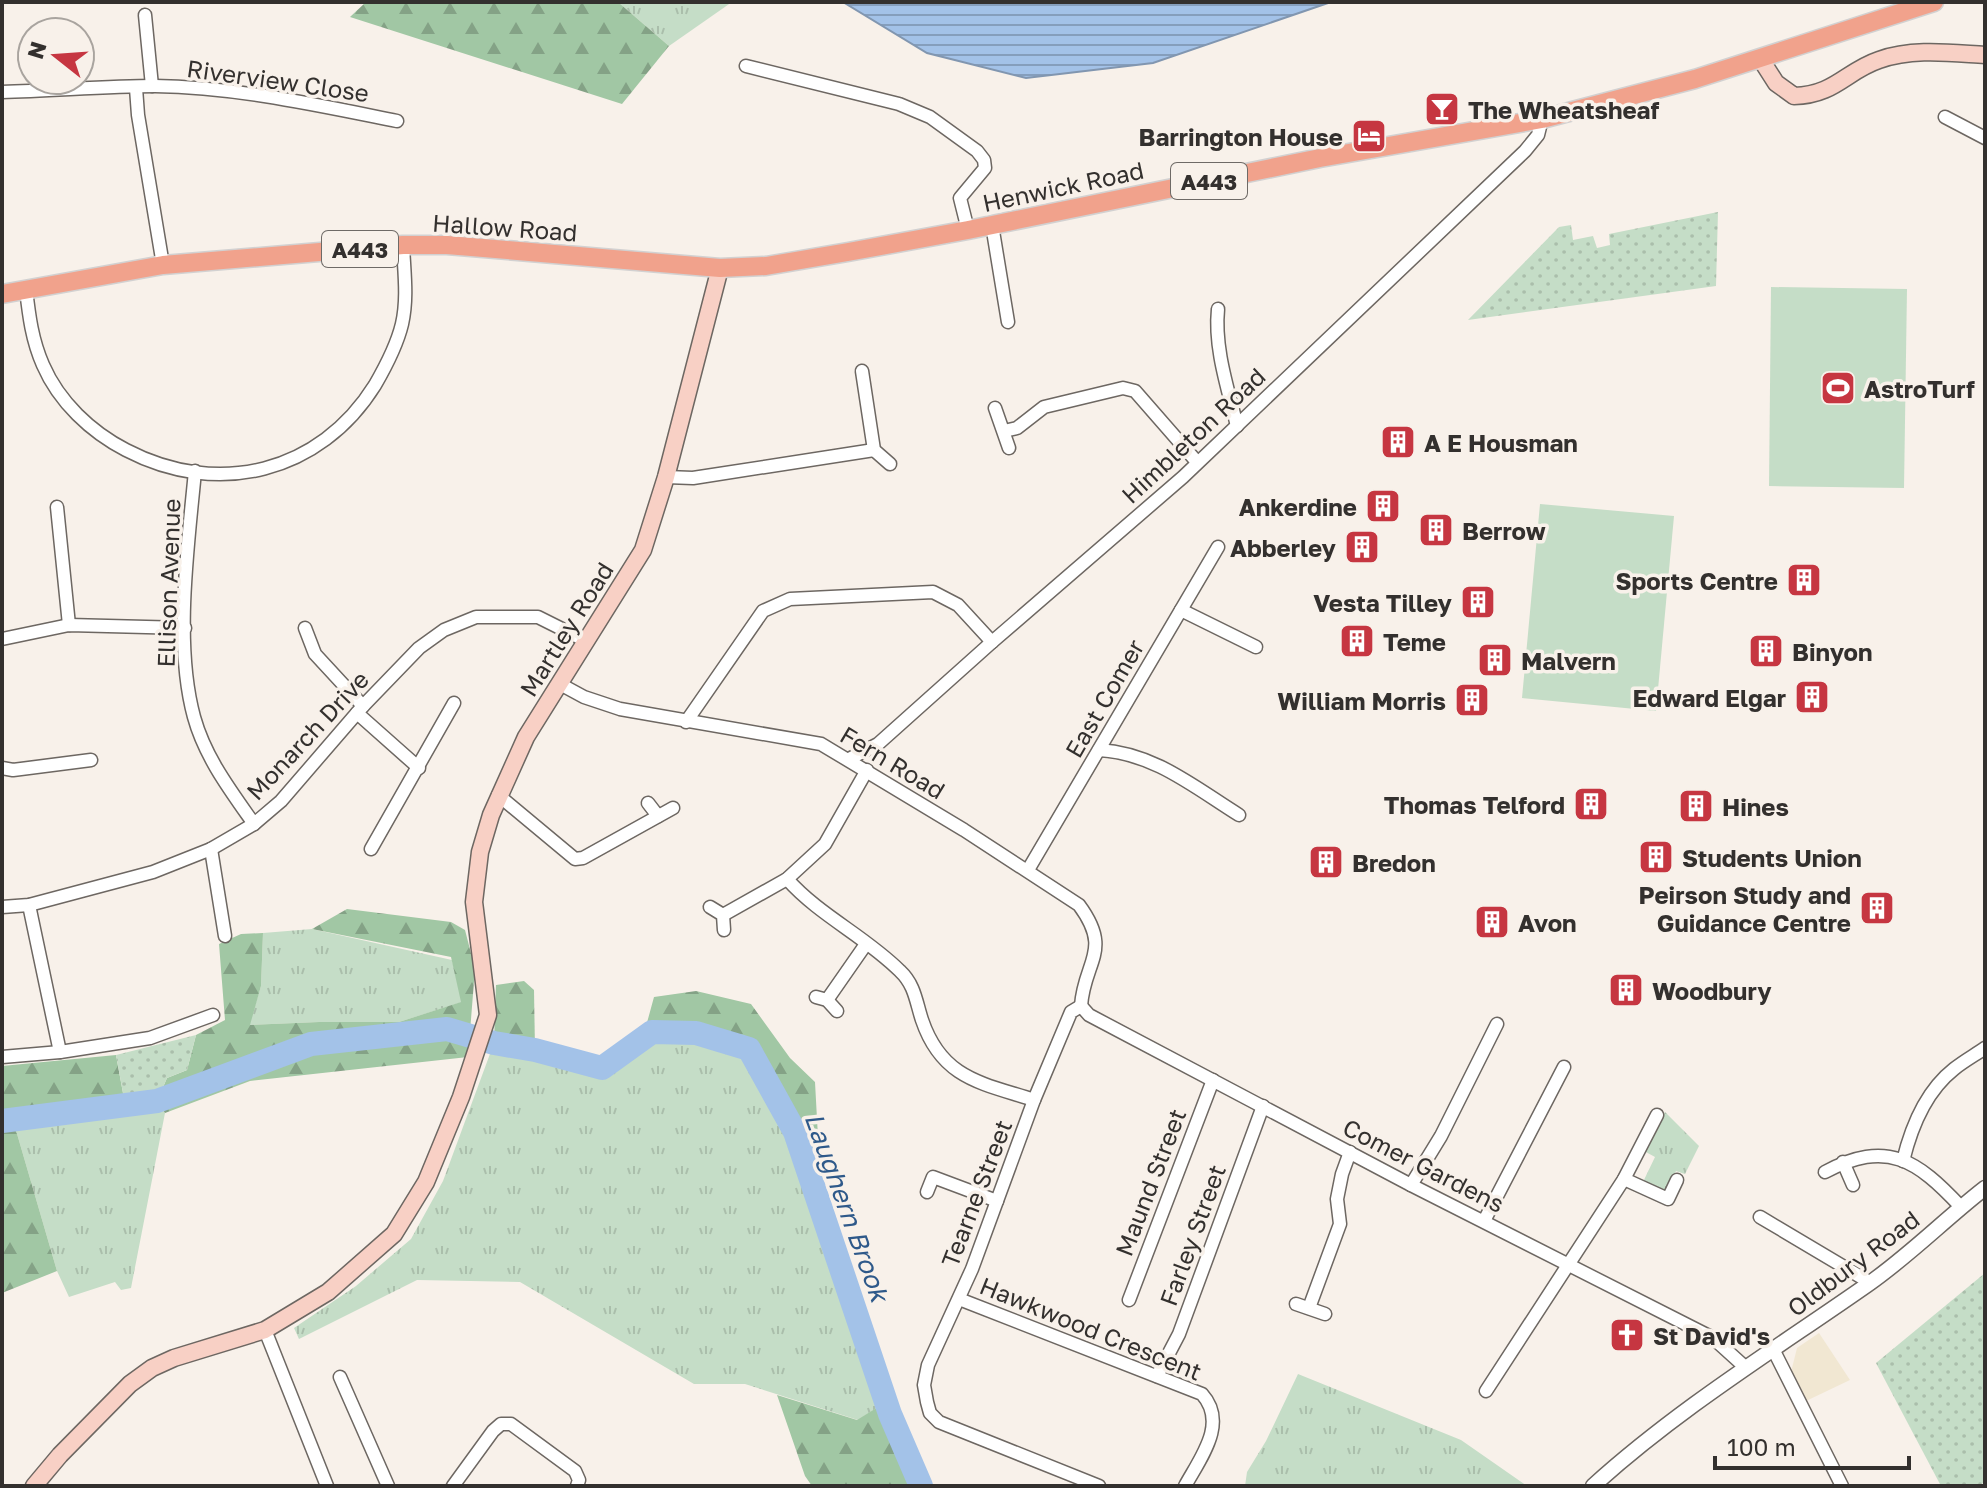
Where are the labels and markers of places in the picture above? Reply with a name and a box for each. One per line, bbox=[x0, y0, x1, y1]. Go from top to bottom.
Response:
bar icon: The Wheatsheaf bbox=[1423, 90, 1461, 128]
place label: The Wheatsheaf bbox=[1468, 95, 1660, 124]
hotel icon: Barrington House bbox=[1350, 117, 1388, 155]
place label: Barrington House bbox=[1139, 122, 1343, 151]
sports icon: AstroTurf bbox=[1819, 369, 1857, 407]
place label: AstroTurf bbox=[1864, 374, 1975, 403]
building icon: A E Housman bbox=[1379, 423, 1417, 461]
place label: A E Housman bbox=[1424, 428, 1578, 457]
building icon: Ankerdine bbox=[1364, 487, 1402, 525]
place label: Ankerdine bbox=[1239, 492, 1357, 521]
building icon: Berrow bbox=[1417, 511, 1455, 549]
place label: Berrow bbox=[1462, 516, 1546, 545]
building icon: Abberley bbox=[1343, 528, 1381, 566]
place label: Abberley bbox=[1230, 533, 1337, 562]
building icon: Sports Centre bbox=[1785, 561, 1823, 599]
place label: Sports Centre bbox=[1615, 566, 1778, 595]
building icon: Vesta Tilley bbox=[1459, 583, 1497, 621]
place label: Vesta Tilley bbox=[1313, 588, 1453, 617]
building icon: Teme bbox=[1338, 622, 1376, 660]
place label: Teme bbox=[1383, 627, 1446, 656]
building icon: Binyon bbox=[1747, 632, 1785, 670]
place label: Binyon bbox=[1792, 637, 1872, 666]
building icon: Malvern bbox=[1476, 641, 1514, 679]
place label: Malvern bbox=[1521, 646, 1616, 675]
building icon: Edward Elgar bbox=[1793, 678, 1831, 716]
building icon: William Morris bbox=[1453, 681, 1491, 719]
place label: Edward Elgar bbox=[1632, 683, 1786, 712]
place label: William Morris bbox=[1277, 686, 1446, 715]
building icon: Thomas Telford bbox=[1572, 785, 1610, 823]
building icon: Hines bbox=[1677, 787, 1715, 825]
place label: Thomas Telford bbox=[1384, 790, 1565, 819]
place label: Hines bbox=[1722, 792, 1789, 821]
building icon: Students Union bbox=[1637, 838, 1675, 876]
building icon: Bredon bbox=[1307, 843, 1345, 881]
place label: Students Union bbox=[1682, 843, 1862, 872]
place label: Bredon bbox=[1352, 848, 1436, 877]
place label: Peirson Study and Guidance Centre bbox=[1639, 880, 1851, 937]
building icon: Peirson Study and Guidance Centre bbox=[1858, 889, 1896, 927]
building icon: Avon bbox=[1473, 903, 1511, 941]
place label: Avon bbox=[1518, 908, 1577, 937]
building icon: Woodbury bbox=[1607, 971, 1645, 1009]
place label: Woodbury bbox=[1652, 976, 1772, 1005]
church icon: St David's bbox=[1608, 1316, 1646, 1354]
place label: St David's bbox=[1653, 1321, 1770, 1350]

